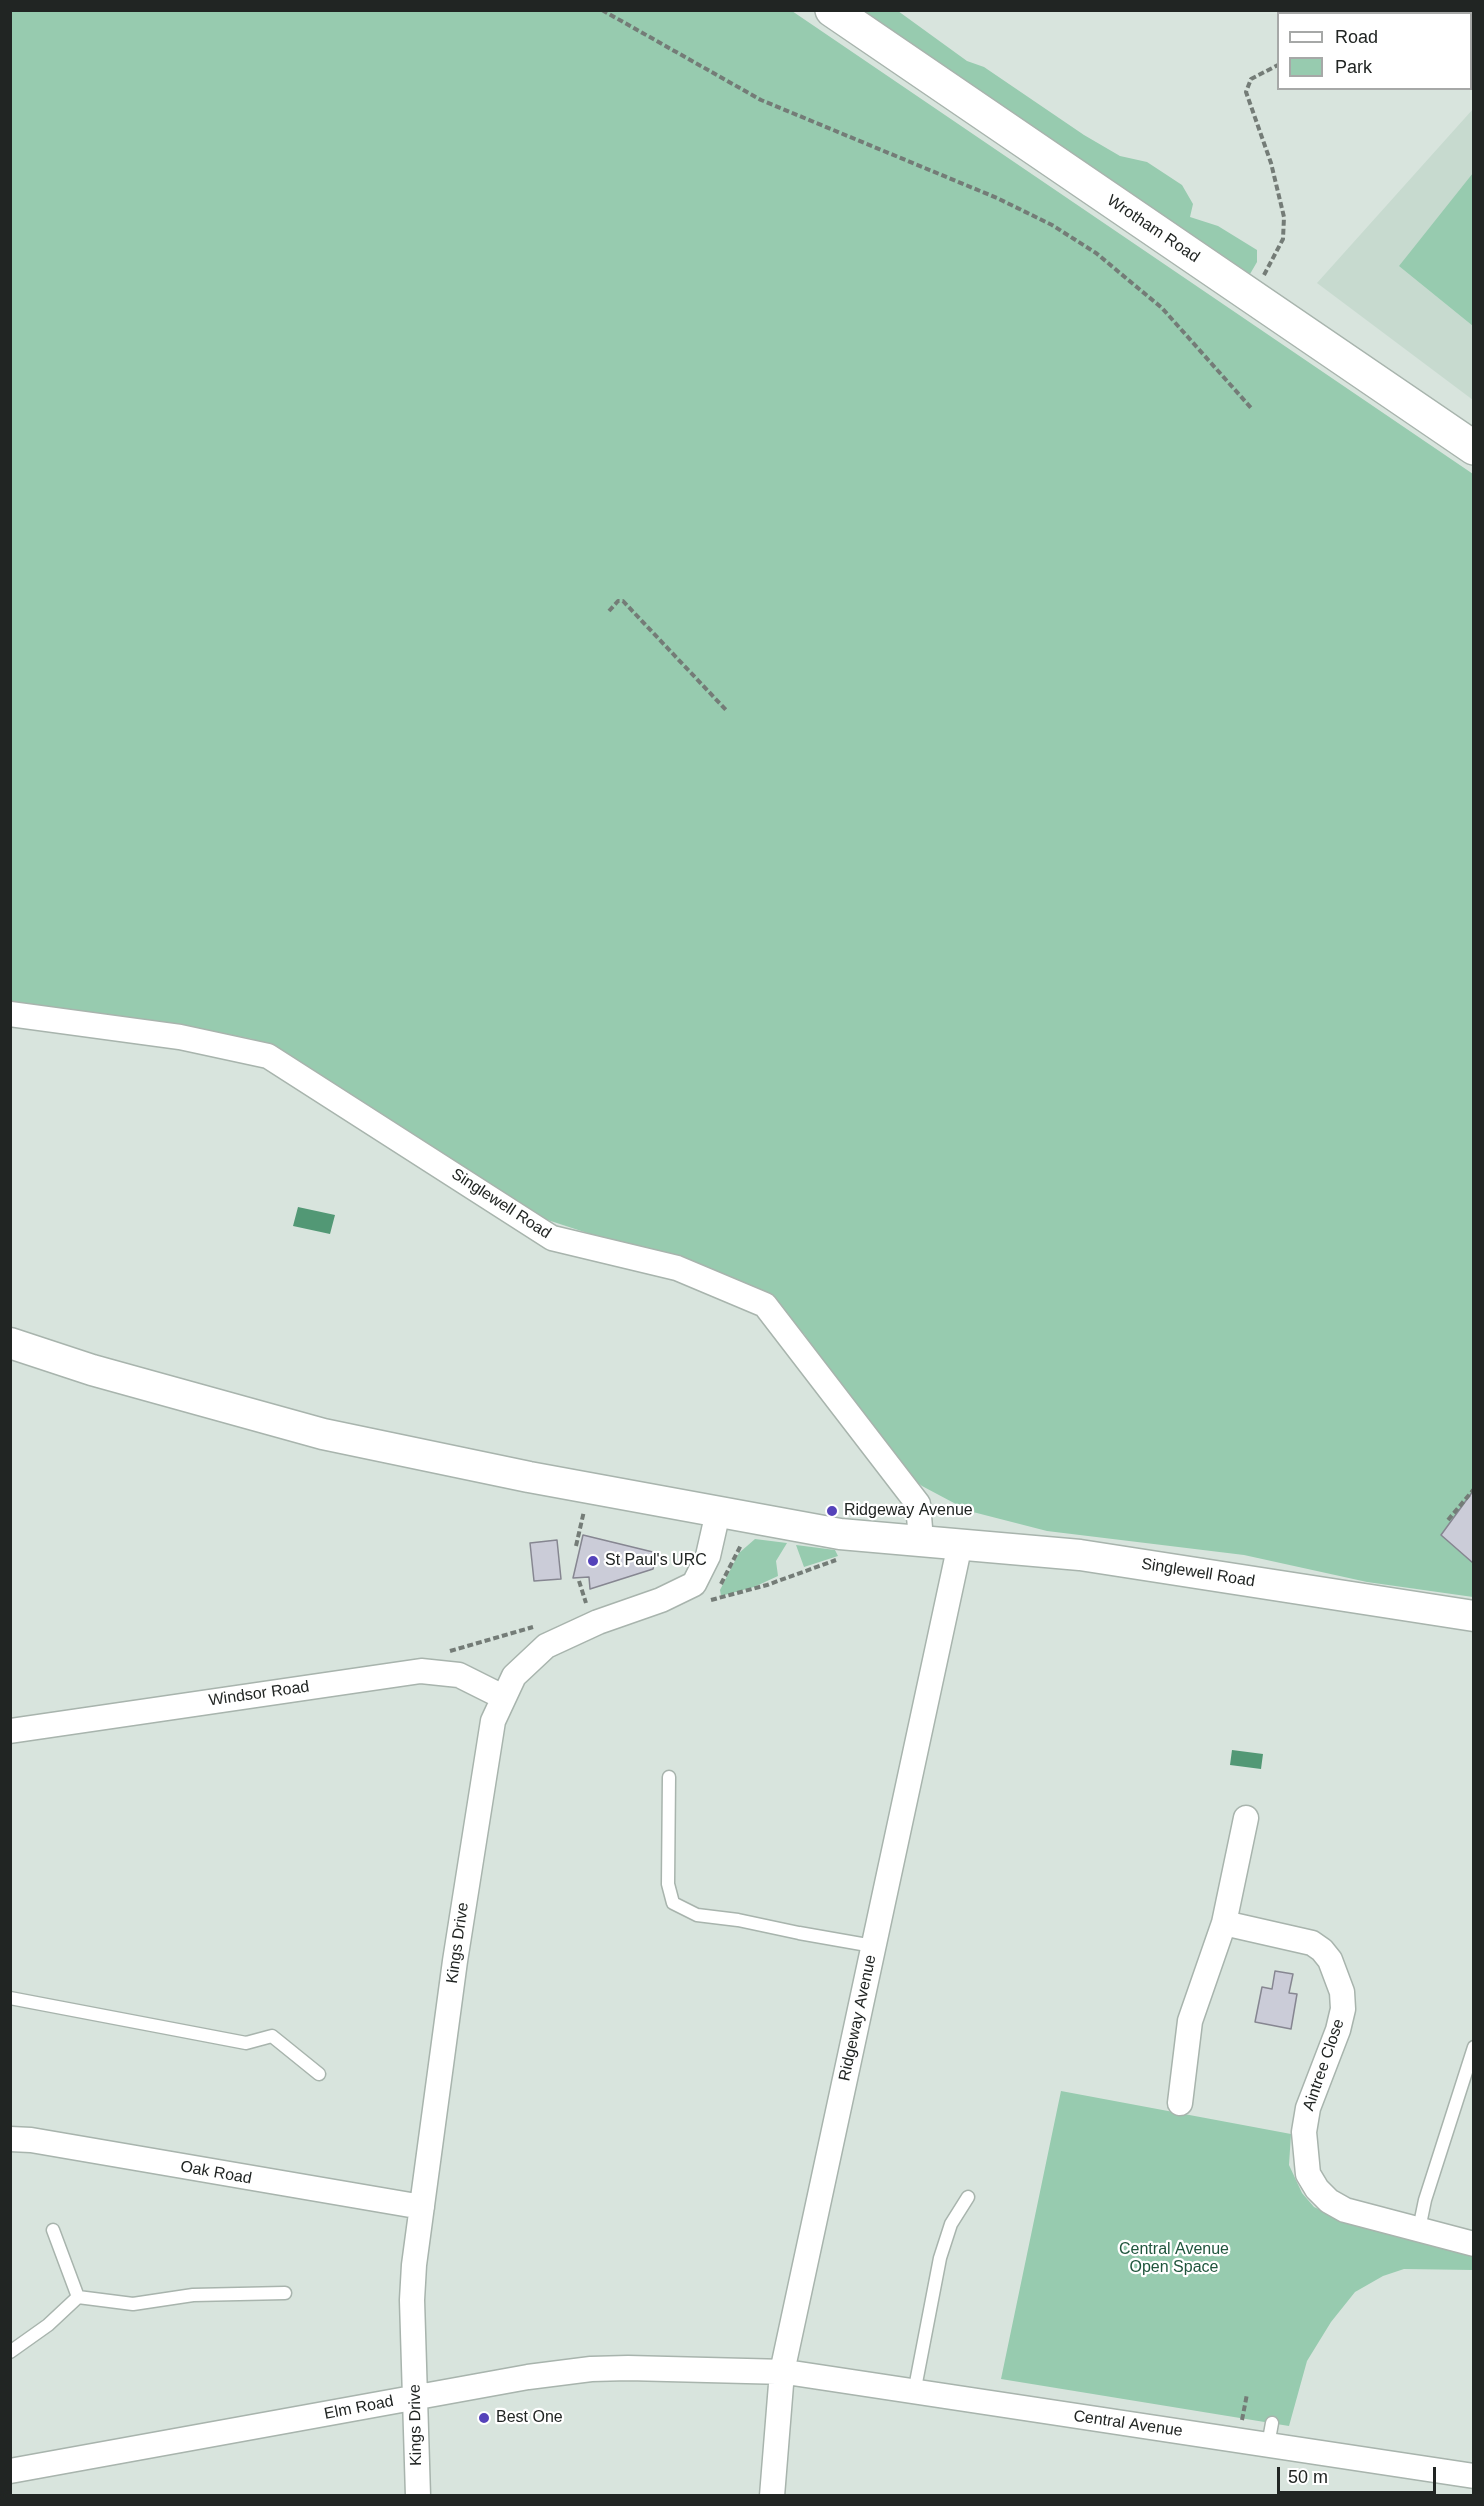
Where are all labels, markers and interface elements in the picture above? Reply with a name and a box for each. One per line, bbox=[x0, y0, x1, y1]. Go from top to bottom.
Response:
legend bbox=[1277, 12, 1472, 90]
text: Road bbox=[1335, 27, 1378, 47]
text: Park bbox=[1335, 57, 1372, 77]
street label: Wrotham Road bbox=[1103, 191, 1203, 267]
street label: Singlewell Road bbox=[448, 1165, 554, 1243]
place label: Ridgeway Avenue bbox=[844, 1501, 973, 1521]
marker: Ridgeway Avenue bbox=[825, 1504, 839, 1518]
place label: St Paul's URC bbox=[605, 1551, 707, 1571]
marker: St Paul's URC bbox=[586, 1554, 600, 1568]
street label: Singlewell Road bbox=[1140, 1555, 1256, 1591]
street label: Windsor Road bbox=[207, 1677, 311, 1711]
street label: Kings Drive bbox=[443, 1901, 473, 1985]
street label: Ridgeway Avenue bbox=[835, 1953, 881, 2083]
street label: Aintree Close bbox=[1299, 2016, 1349, 2114]
street label: Oak Road bbox=[179, 2157, 253, 2189]
park label: Central Avenue Open Space bbox=[1119, 2240, 1229, 2278]
street label: Kings Drive bbox=[406, 2384, 426, 2466]
street label: Elm Road bbox=[323, 2392, 395, 2424]
street label: Central Avenue bbox=[1072, 2407, 1184, 2441]
place label: Best One bbox=[496, 2408, 563, 2428]
marker: Best One bbox=[477, 2411, 491, 2425]
scale bar bbox=[1280, 2455, 1439, 2493]
text: 50 m bbox=[1288, 2467, 1328, 2487]

